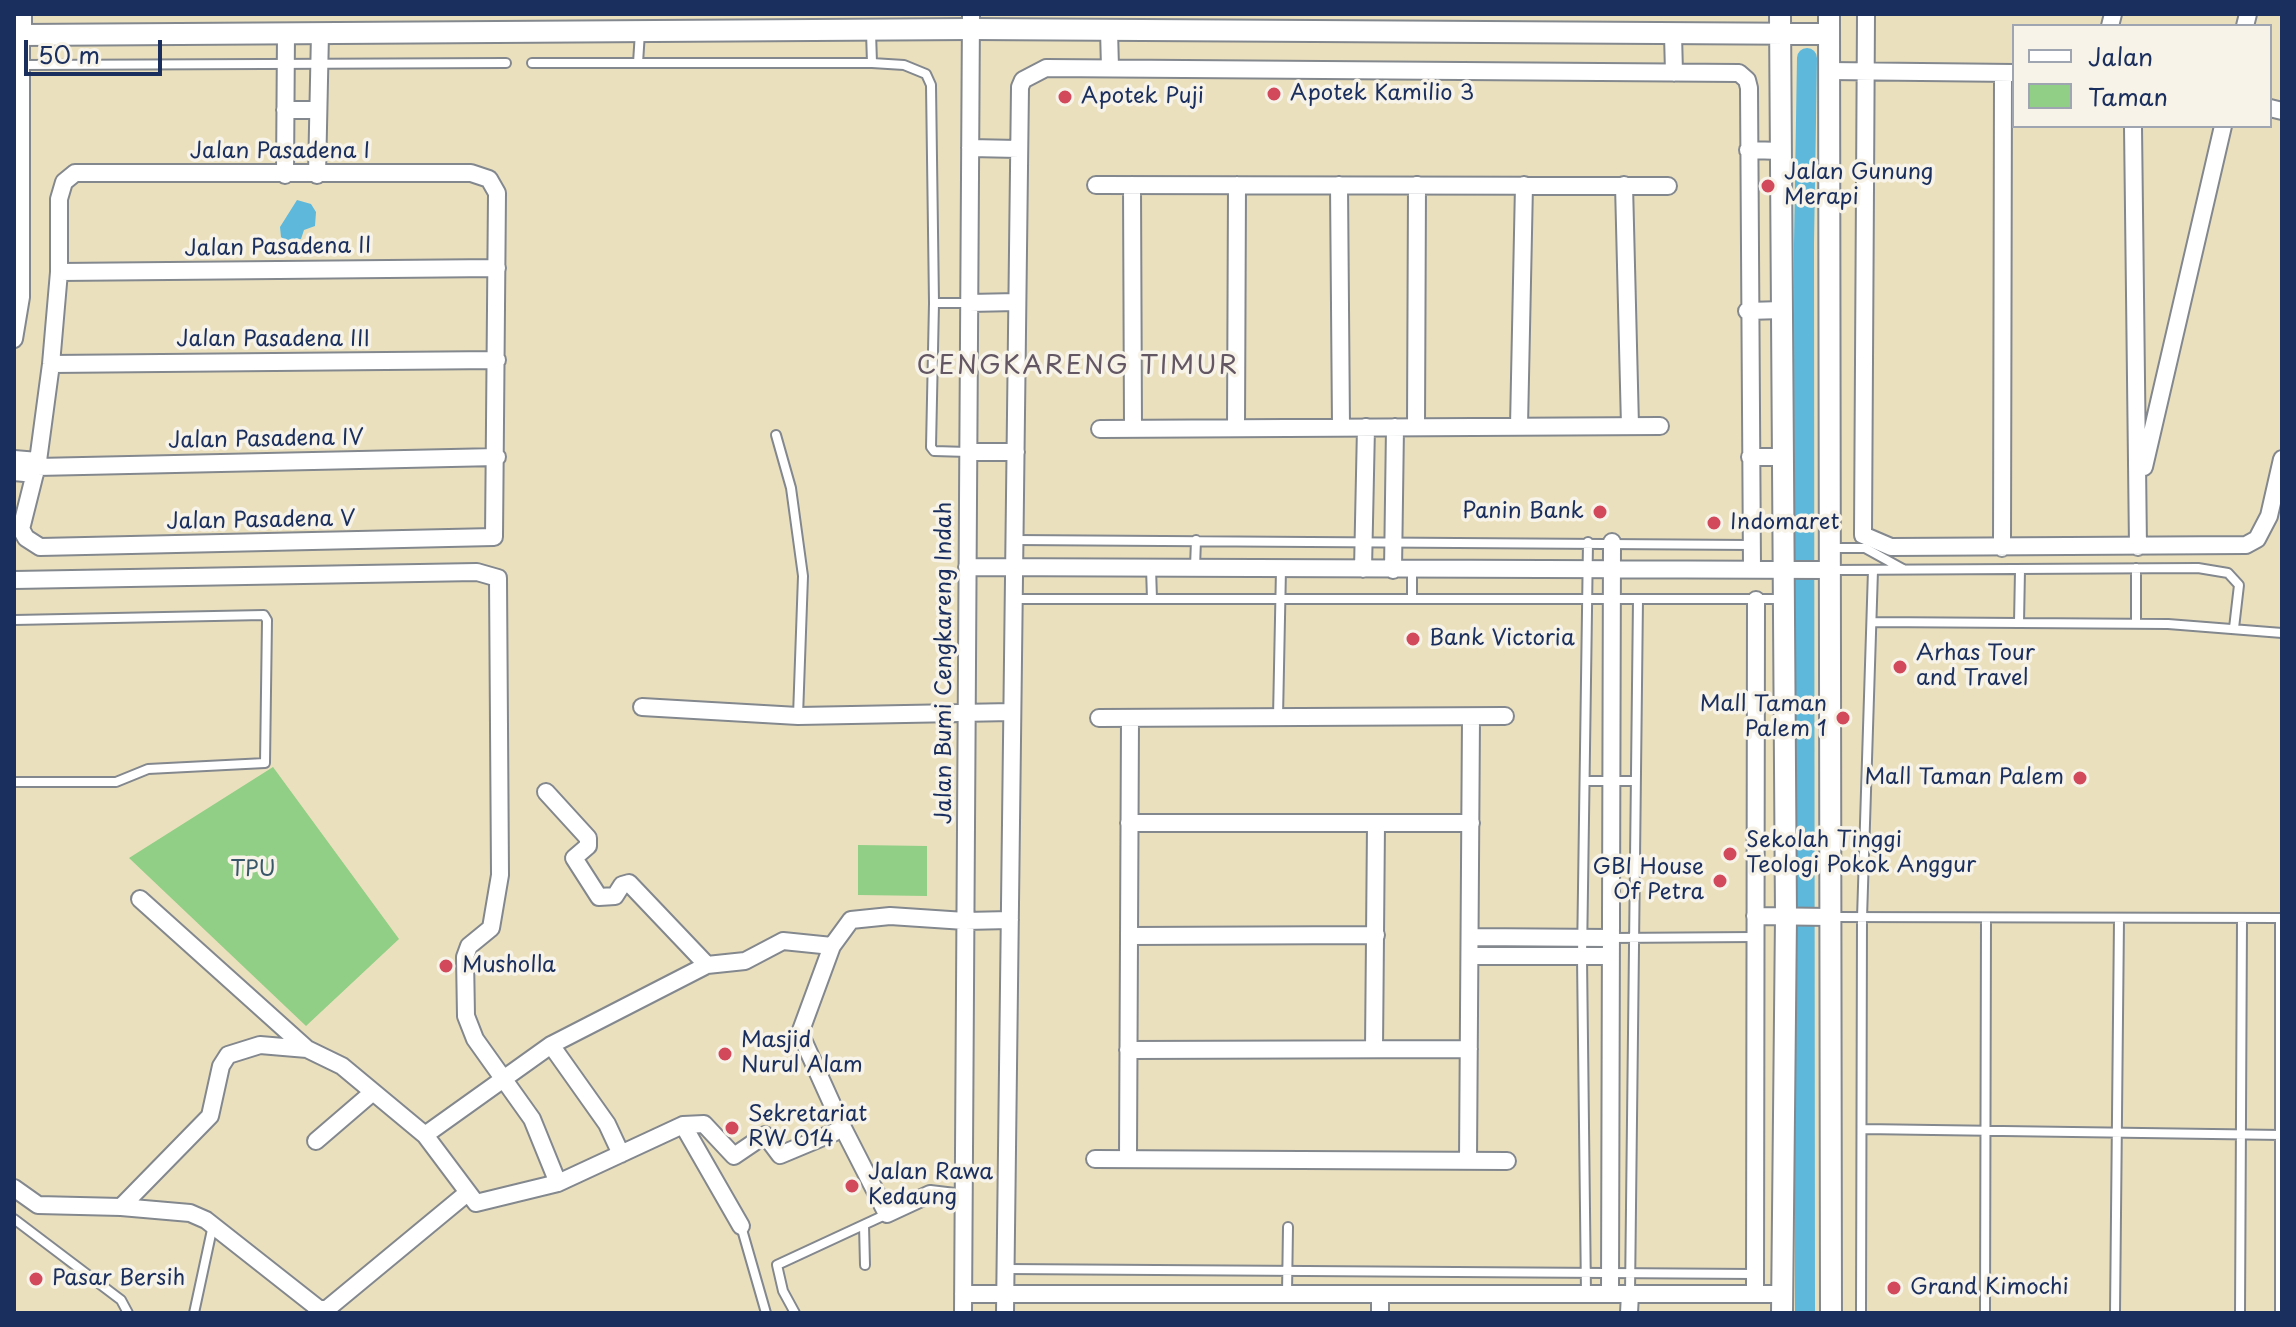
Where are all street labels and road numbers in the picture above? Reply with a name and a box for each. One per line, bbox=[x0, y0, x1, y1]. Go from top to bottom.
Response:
street label: Jalan Pasadena I bbox=[190, 139, 370, 165]
street label: Jalan Pasadena II bbox=[184, 233, 372, 263]
street label: Jalan Pasadena III bbox=[176, 327, 370, 353]
street label: Jalan Pasadena IV bbox=[168, 425, 364, 455]
street label: Jalan Bumi Cengkareng Indah bbox=[932, 502, 958, 824]
street label: Jalan Pasadena V bbox=[166, 506, 356, 536]

